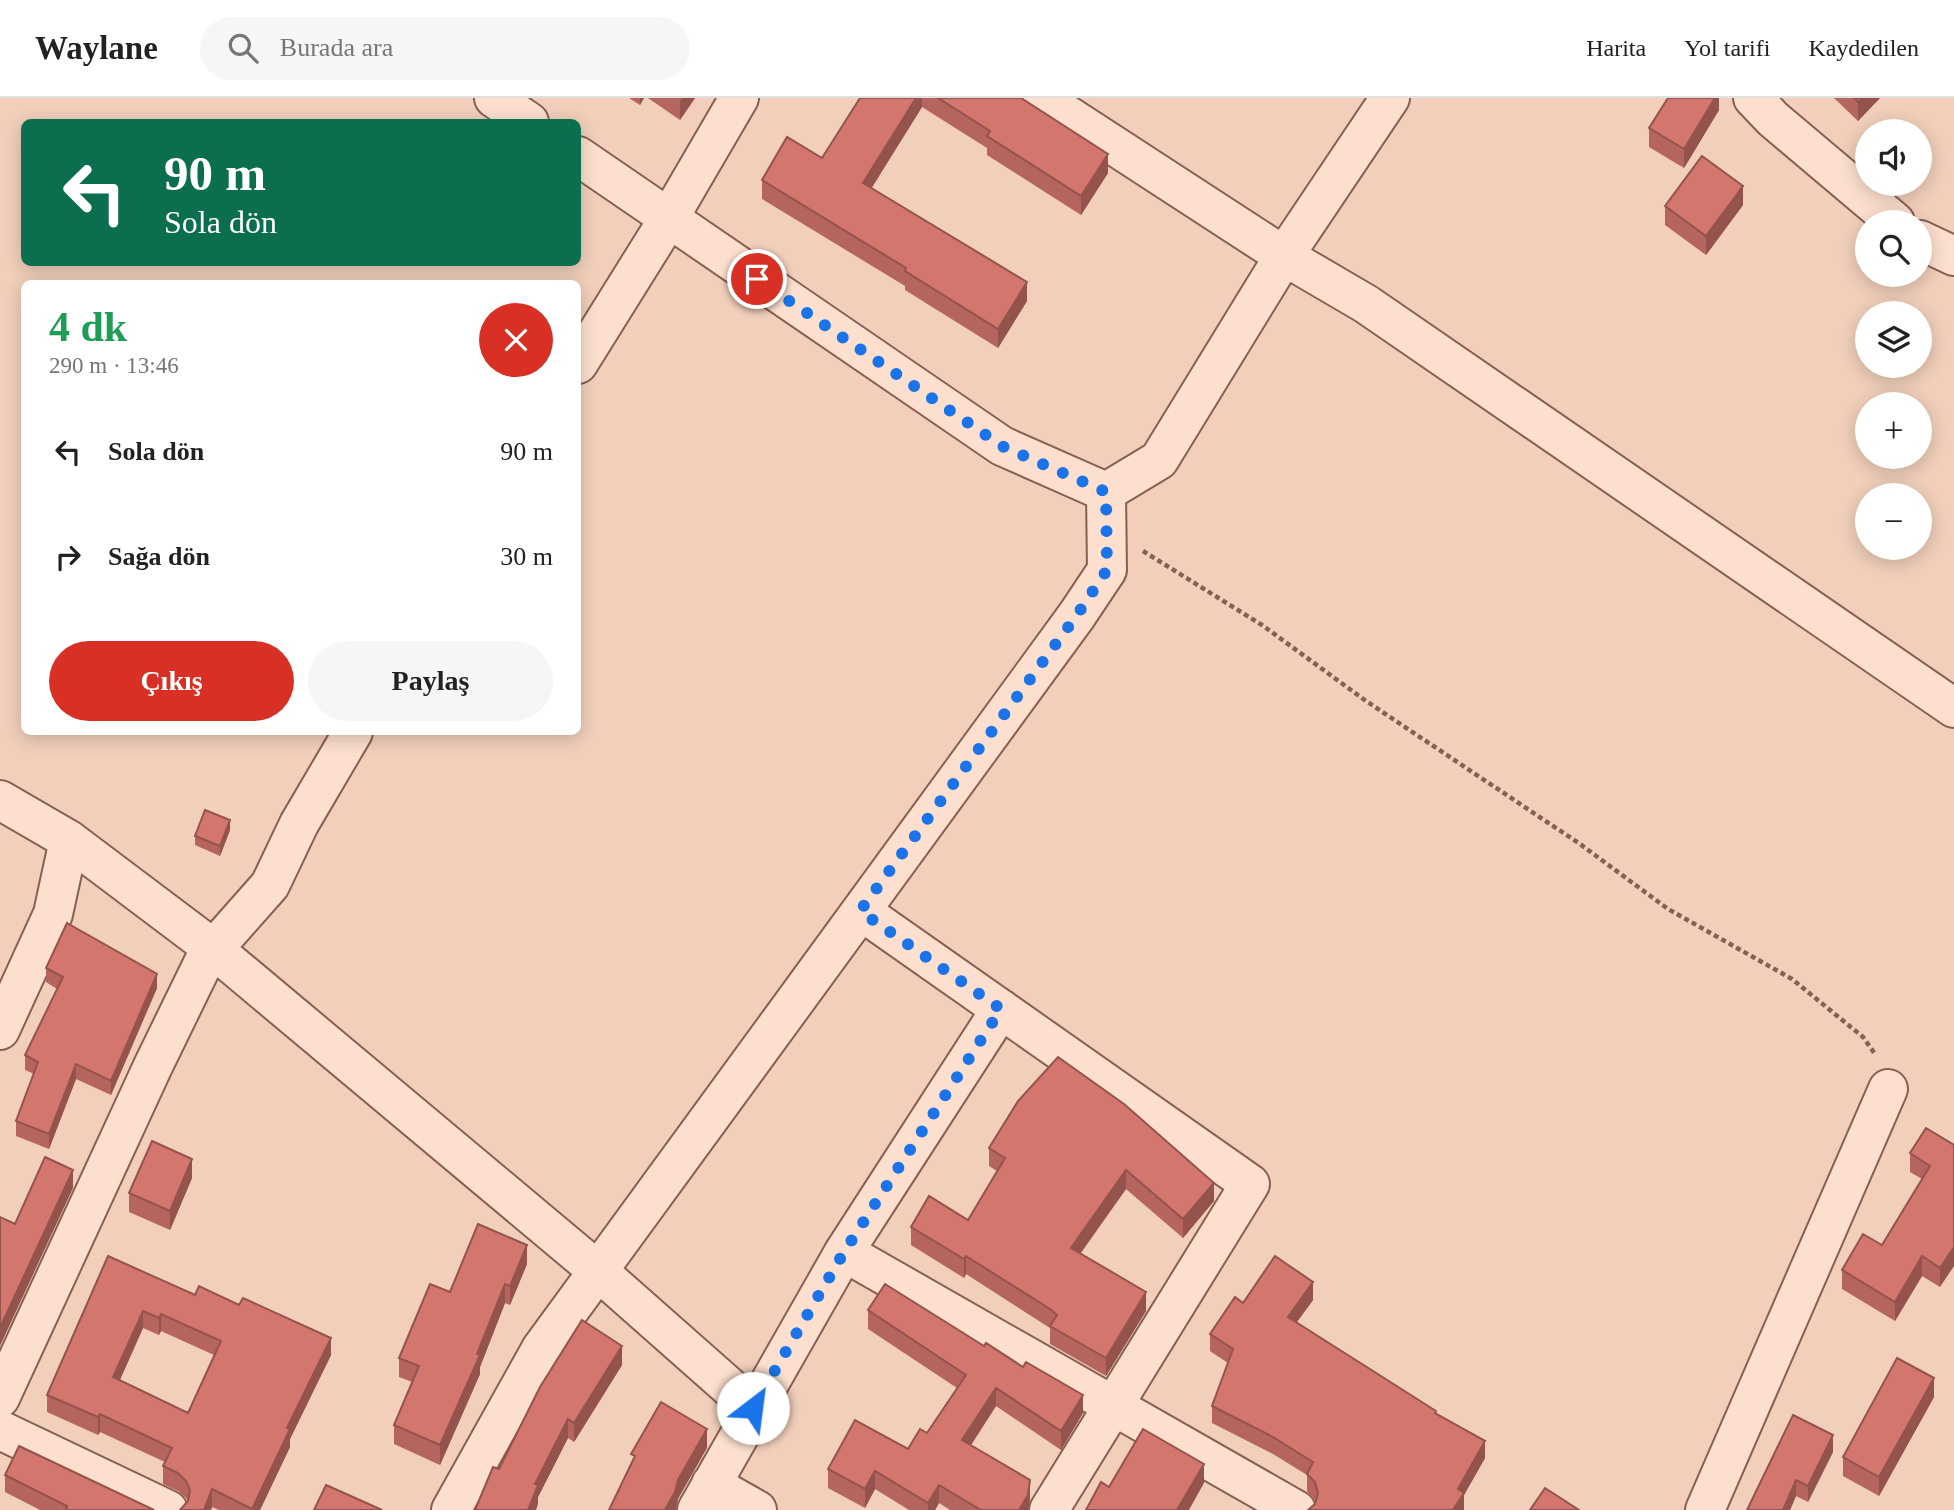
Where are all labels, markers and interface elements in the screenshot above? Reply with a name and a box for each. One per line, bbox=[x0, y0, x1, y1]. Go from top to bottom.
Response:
search box bbox=[200, 17, 690, 80]
icon: search bbox=[224, 29, 262, 67]
text: Waylane bbox=[35, 30, 158, 66]
text: Burada ara bbox=[280, 33, 393, 62]
text: Harita bbox=[1586, 35, 1646, 61]
text: Yol tarifi bbox=[1684, 35, 1770, 61]
text: Kaydedilen bbox=[1808, 35, 1919, 61]
map controls bbox=[1855, 119, 1932, 560]
button: sound bbox=[1855, 119, 1932, 196]
text: 90 m bbox=[164, 146, 266, 201]
icon: left bbox=[49, 147, 140, 238]
text: Sola dön bbox=[164, 204, 277, 240]
button: search bbox=[1855, 210, 1932, 287]
pin bbox=[727, 249, 787, 309]
icon: arrive bbox=[738, 260, 776, 298]
button: layers bbox=[1855, 301, 1932, 378]
button: close bbox=[479, 303, 553, 377]
text: 4 dk bbox=[49, 304, 127, 350]
text: 290 m · 13:46 bbox=[49, 353, 179, 378]
button: + bbox=[1855, 392, 1932, 469]
icon: left bbox=[49, 433, 87, 471]
text: Sola dön bbox=[108, 437, 204, 466]
text: 90 m bbox=[500, 437, 553, 466]
button: − bbox=[1855, 483, 1932, 560]
icon: right bbox=[49, 538, 87, 576]
text: Sağa dön bbox=[108, 542, 210, 571]
text: 30 m bbox=[500, 542, 553, 571]
button: Çıkış bbox=[49, 641, 294, 721]
button: Paylaş bbox=[308, 641, 553, 721]
position arrow bbox=[716, 1371, 790, 1445]

